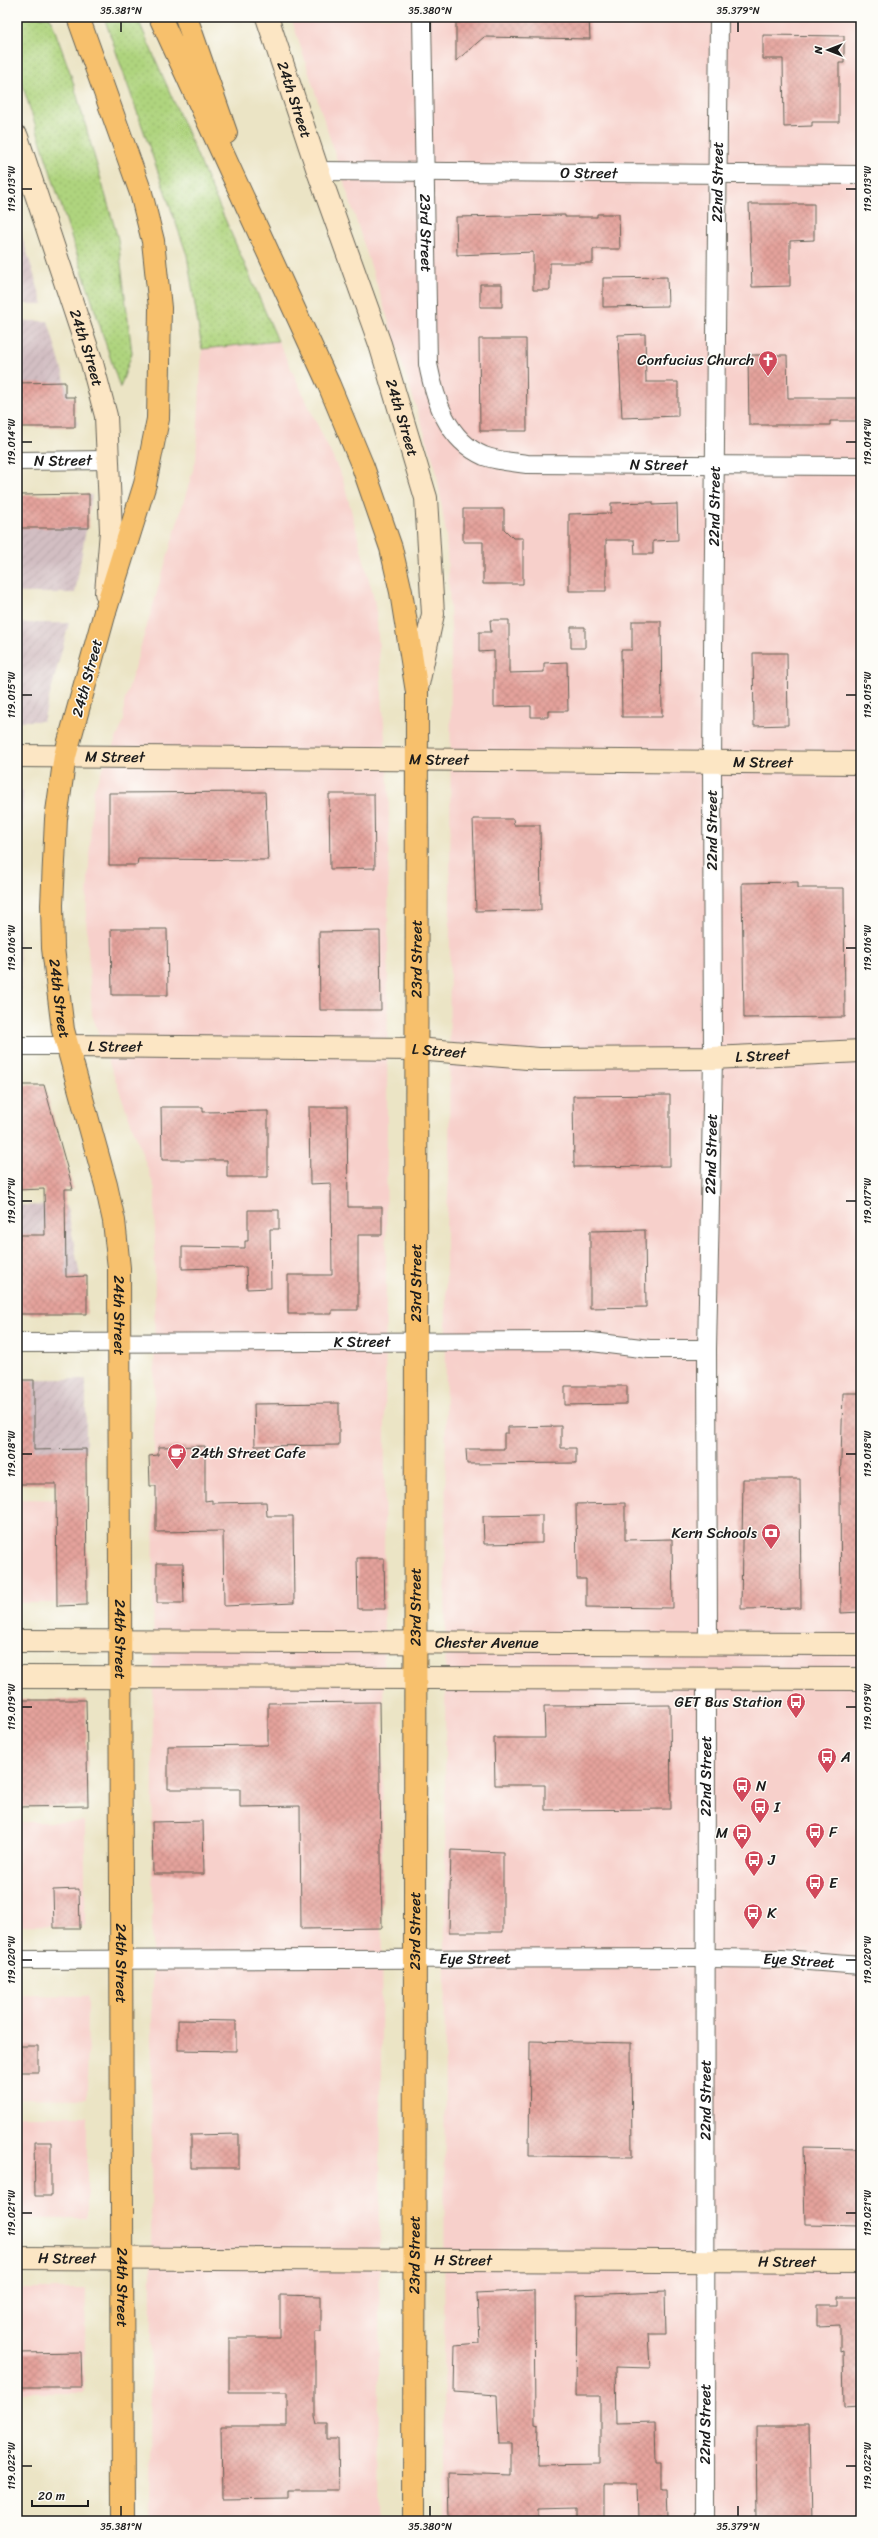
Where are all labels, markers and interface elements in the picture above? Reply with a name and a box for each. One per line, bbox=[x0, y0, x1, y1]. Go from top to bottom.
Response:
text: 35.381°N bbox=[100, 2, 142, 20]
text: 35.380°N bbox=[408, 2, 452, 20]
text: 35.379°N bbox=[716, 2, 760, 20]
north arrow bbox=[808, 30, 848, 70]
text: N bbox=[809, 46, 828, 55]
street label: 24th Street bbox=[269, 58, 319, 142]
street label: 22nd Street bbox=[704, 141, 731, 223]
street label: O Street bbox=[560, 160, 619, 186]
text: 119.013°W bbox=[3, 166, 21, 212]
text: 119.013°W bbox=[859, 166, 877, 212]
street label: 23rd Street bbox=[412, 193, 439, 273]
street label: 24th Street bbox=[62, 306, 111, 390]
place label: Confucius Church bbox=[637, 347, 754, 373]
church icon: Confucius Church bbox=[757, 349, 779, 377]
street label: 24th Street bbox=[378, 376, 426, 460]
text: 119.014°W bbox=[3, 418, 21, 465]
text: 119.014°W bbox=[859, 418, 877, 465]
street label: N Street bbox=[34, 447, 93, 474]
street label: N Street bbox=[630, 452, 689, 478]
street label: 22nd Street bbox=[701, 465, 728, 547]
street label: 24th Street bbox=[64, 636, 110, 720]
text: 119.015°W bbox=[3, 671, 21, 718]
text: 119.015°W bbox=[859, 671, 877, 718]
street label: M Street bbox=[85, 744, 146, 770]
street label: M Street bbox=[409, 746, 470, 773]
street label: M Street bbox=[733, 749, 794, 775]
street label: 22nd Street bbox=[699, 789, 725, 870]
street label: 23rd Street bbox=[403, 919, 430, 998]
text: 119.016°W bbox=[3, 925, 21, 971]
text: 119.016°W bbox=[859, 925, 877, 971]
street label: 24th Street bbox=[41, 957, 78, 1042]
street label: L Street bbox=[88, 1033, 143, 1060]
street label: L Street bbox=[412, 1036, 468, 1066]
street label: L Street bbox=[735, 1041, 791, 1070]
street label: 22nd Street bbox=[697, 1113, 725, 1195]
text: 119.017°W bbox=[3, 1178, 21, 1224]
text: 119.017°W bbox=[859, 1178, 877, 1224]
street label: 23rd Street bbox=[403, 1243, 429, 1322]
street label: 24th Street bbox=[106, 1275, 132, 1356]
street label: K Street bbox=[334, 1329, 391, 1355]
text: 119.018°W bbox=[3, 1431, 21, 1477]
text: 119.018°W bbox=[859, 1431, 877, 1477]
place label: 24th Street Cafe bbox=[191, 1440, 306, 1466]
cafe icon: 24th Street Cafe bbox=[166, 1442, 188, 1470]
place label: Kern Schools bbox=[672, 1520, 758, 1546]
bank icon: Kern Schools bbox=[760, 1522, 782, 1550]
street label: 23rd Street bbox=[402, 1567, 429, 1646]
street label: 24th Street bbox=[107, 1599, 133, 1680]
street label: Chester Avenue bbox=[435, 1629, 539, 1656]
text: 119.019°W bbox=[3, 1683, 21, 1730]
text: 119.019°W bbox=[859, 1683, 877, 1730]
place label: GET Bus Station bbox=[675, 1689, 782, 1715]
bus stop icon: GET Bus Station bbox=[785, 1691, 807, 1719]
street label: 22nd Street bbox=[693, 1735, 719, 1816]
place label: A bbox=[840, 1744, 851, 1770]
bus stop icon: A bbox=[816, 1746, 838, 1774]
place label: N bbox=[756, 1773, 767, 1799]
bus stop icon: N bbox=[731, 1775, 753, 1803]
place label: I bbox=[773, 1794, 781, 1820]
bus stop icon: I bbox=[749, 1796, 771, 1824]
place label: F bbox=[829, 1819, 838, 1845]
place label: M bbox=[716, 1820, 729, 1846]
bus stop icon: F bbox=[804, 1821, 826, 1849]
bus stop icon: M bbox=[731, 1822, 753, 1850]
place label: J bbox=[767, 1847, 776, 1873]
bus stop icon: J bbox=[743, 1849, 765, 1877]
place label: E bbox=[829, 1870, 839, 1896]
bus stop icon: E bbox=[804, 1872, 826, 1900]
street label: 23rd Street bbox=[402, 1891, 428, 1970]
place label: K bbox=[767, 1900, 777, 1926]
bus stop icon: K bbox=[742, 1902, 764, 1930]
street label: 24th Street bbox=[108, 1923, 134, 2004]
text: 119.020°W bbox=[3, 1936, 21, 1984]
text: 119.020°W bbox=[859, 1936, 877, 1984]
street label: Eye Street bbox=[439, 1946, 511, 1972]
street label: Eye Street bbox=[763, 1946, 836, 1976]
street label: 22nd Street bbox=[692, 2059, 719, 2140]
text: 119.021°W bbox=[3, 2190, 21, 2236]
text: 119.021°W bbox=[859, 2190, 877, 2236]
street label: 23rd Street bbox=[401, 2215, 428, 2294]
street label: H Street bbox=[38, 2245, 97, 2271]
street label: 24th Street bbox=[109, 2247, 135, 2328]
street label: H Street bbox=[434, 2247, 493, 2273]
street label: H Street bbox=[758, 2249, 817, 2275]
street label: 22nd Street bbox=[692, 2383, 718, 2464]
text: 119.022°W bbox=[3, 2442, 21, 2490]
text: 119.022°W bbox=[859, 2442, 877, 2490]
scale bar bbox=[32, 2482, 88, 2508]
text: 20 m bbox=[38, 2485, 65, 2507]
text: 35.381°N bbox=[100, 2518, 142, 2536]
text: 35.380°N bbox=[408, 2518, 452, 2536]
text: 35.379°N bbox=[716, 2518, 760, 2536]

